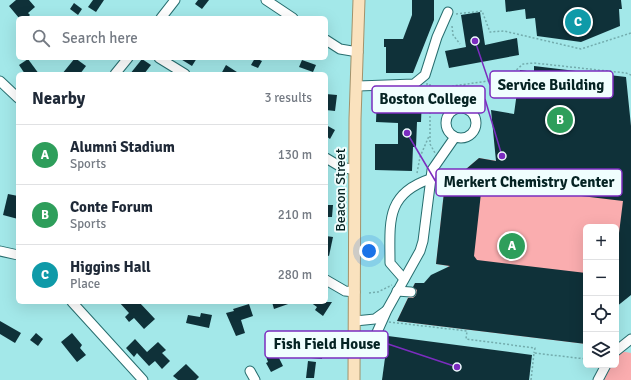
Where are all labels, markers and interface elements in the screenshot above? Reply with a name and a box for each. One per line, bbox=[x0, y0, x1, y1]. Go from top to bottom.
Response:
pin: C bbox=[565, 7, 591, 37]
search box bbox=[16, 16, 328, 60]
icon: search bbox=[30, 27, 52, 49]
text: Search here bbox=[62, 29, 138, 47]
callout: Service Building bbox=[490, 71, 613, 98]
text: Service Building bbox=[498, 76, 604, 94]
callout: Boston College bbox=[372, 86, 485, 113]
text: Nearby bbox=[32, 88, 85, 109]
text: 3 results bbox=[264, 90, 312, 106]
text: Boston College bbox=[379, 90, 477, 108]
pin: B bbox=[547, 105, 573, 135]
text: Alumni Stadium bbox=[70, 138, 175, 156]
text: A bbox=[41, 147, 49, 163]
text: 130 m bbox=[278, 147, 312, 163]
street label: Beacon Street bbox=[332, 148, 349, 232]
text: Sports bbox=[70, 156, 106, 172]
callout: Merkert Chemistry Center bbox=[436, 169, 622, 196]
text: Merkert Chemistry Center bbox=[444, 173, 614, 191]
text: Conte Forum bbox=[70, 198, 153, 216]
text: B bbox=[41, 207, 49, 223]
text: 210 m bbox=[278, 207, 312, 223]
text: Sports bbox=[70, 216, 106, 232]
map controls bbox=[583, 224, 619, 368]
button: + bbox=[583, 224, 619, 260]
pin: A bbox=[499, 231, 525, 261]
your location bbox=[359, 241, 379, 261]
text: Higgins Hall bbox=[70, 258, 151, 276]
button: − bbox=[583, 260, 619, 296]
text: C bbox=[41, 267, 49, 283]
text: 280 m bbox=[278, 267, 312, 283]
text: Place bbox=[70, 276, 100, 292]
button: locate bbox=[583, 296, 619, 332]
callout: Fish Field House bbox=[265, 331, 388, 358]
button: layers bbox=[583, 332, 619, 368]
text: Fish Field House bbox=[274, 335, 380, 353]

